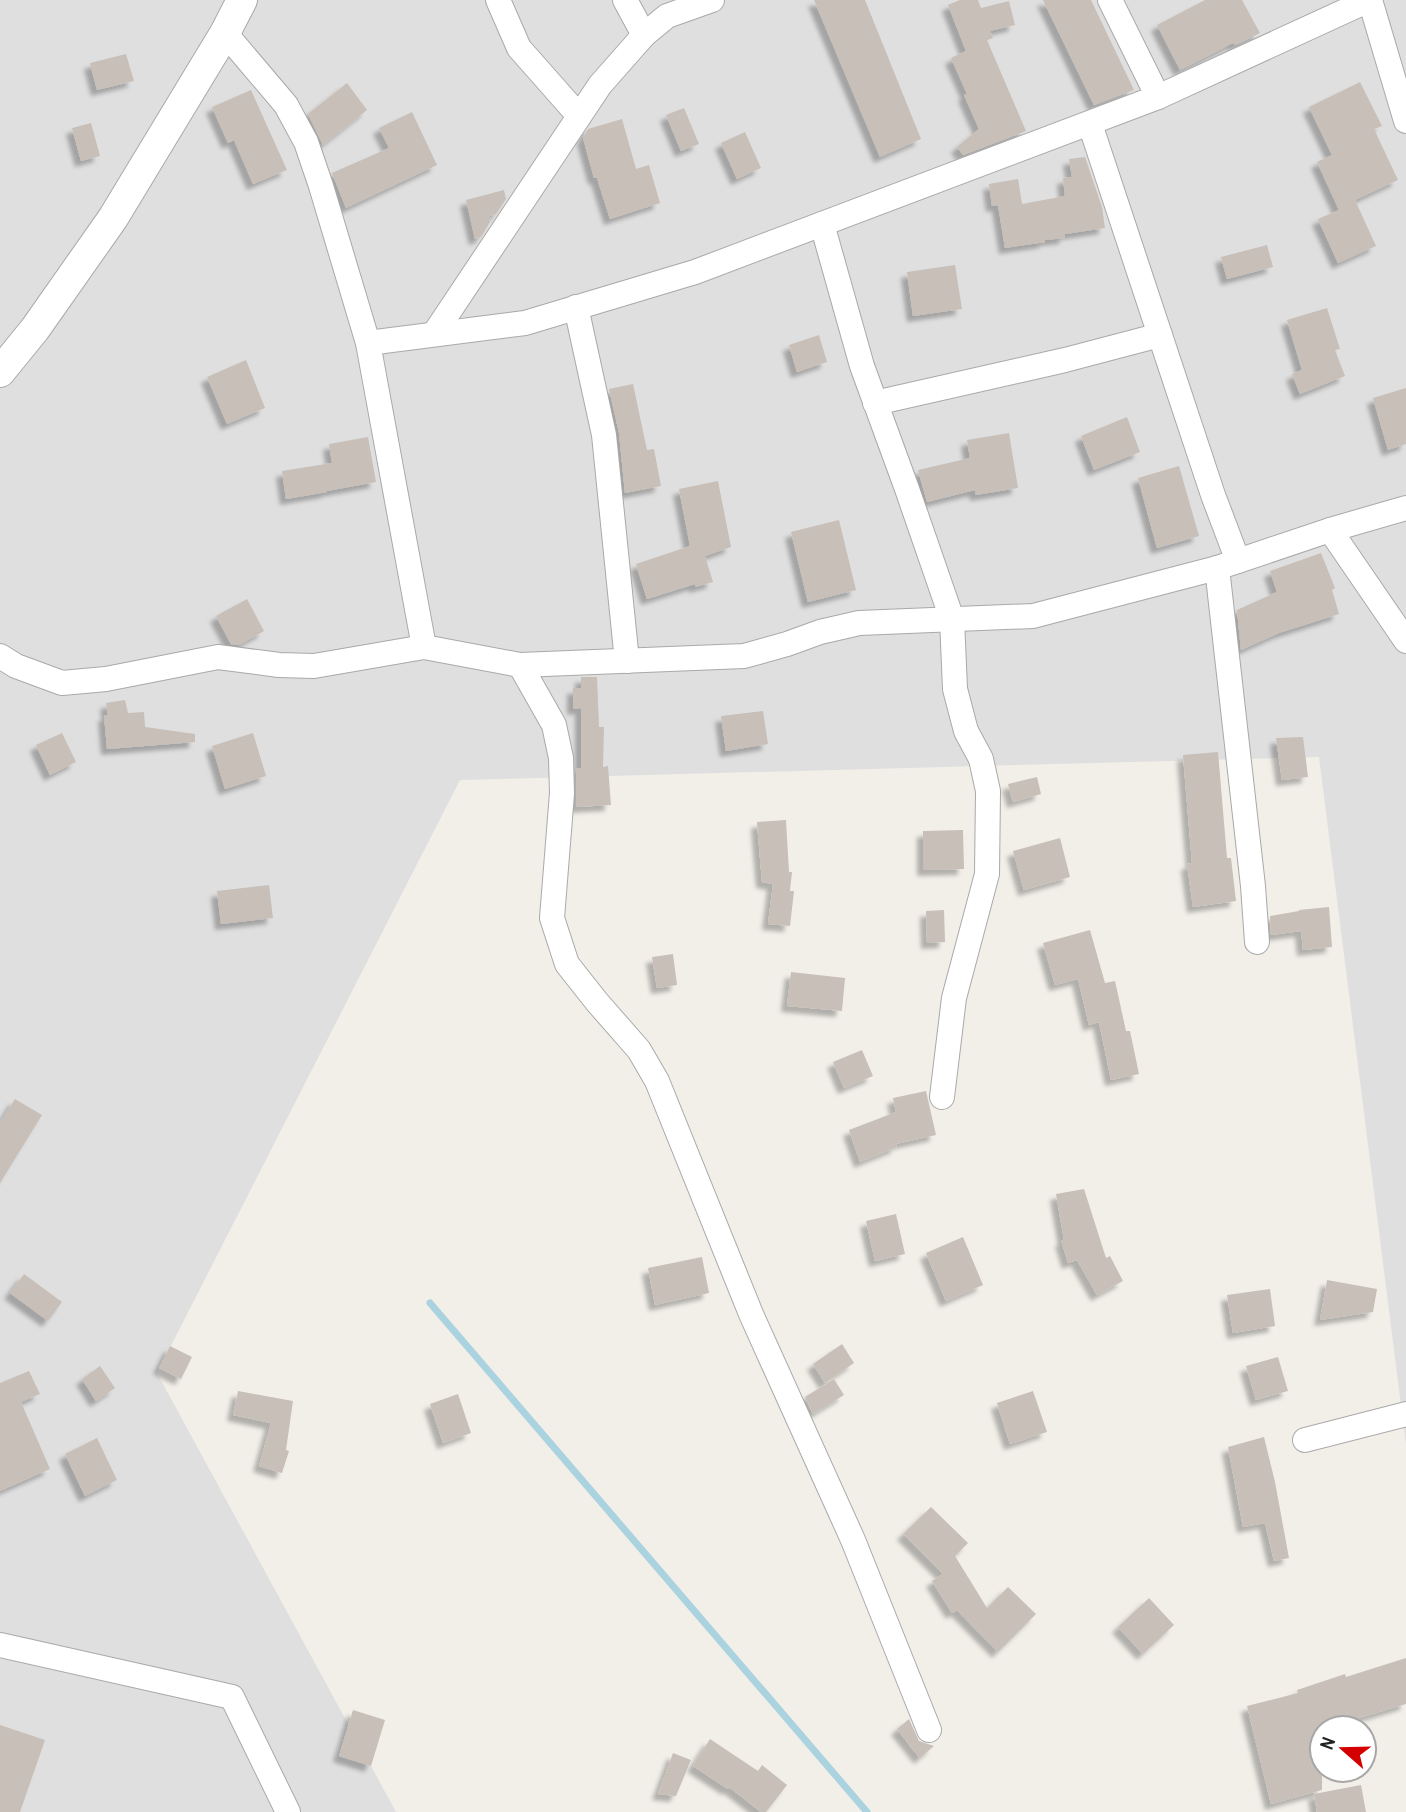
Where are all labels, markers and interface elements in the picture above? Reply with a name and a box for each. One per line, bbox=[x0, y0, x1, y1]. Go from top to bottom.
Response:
north arrow bbox=[1308, 1714, 1378, 1784]
text: N bbox=[1313, 1733, 1341, 1753]

